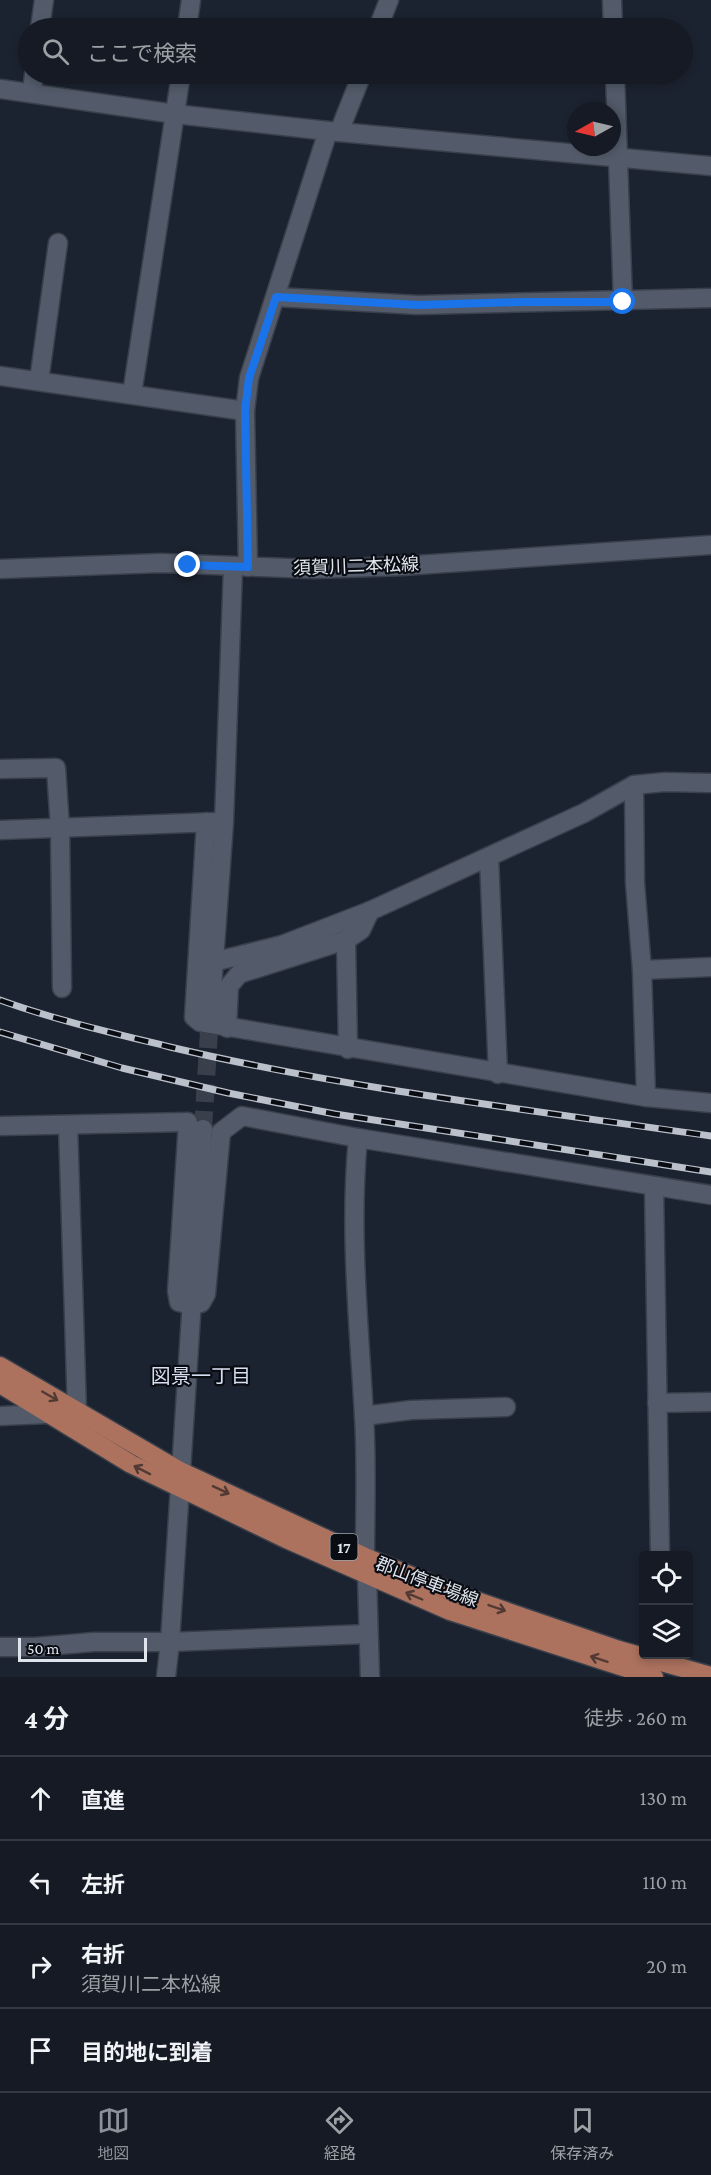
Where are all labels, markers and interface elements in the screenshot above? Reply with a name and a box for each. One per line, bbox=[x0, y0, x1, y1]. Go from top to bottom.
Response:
search box bbox=[18, 18, 693, 84]
icon: search bbox=[39, 35, 72, 68]
text: ここで検索 bbox=[87, 41, 197, 66]
north arrow bbox=[567, 102, 621, 156]
route start bbox=[609, 288, 635, 314]
route end bbox=[174, 551, 200, 577]
street label: 須賀川二本松線 bbox=[293, 554, 419, 578]
district label: 図景一丁目 bbox=[151, 1365, 251, 1387]
one-way arrow bbox=[41, 1391, 58, 1403]
one-way arrow bbox=[134, 1463, 152, 1475]
one-way arrow bbox=[212, 1485, 230, 1496]
road number: 17 bbox=[330, 1534, 358, 1560]
map controls bbox=[639, 1551, 693, 1659]
button: locate bbox=[639, 1551, 693, 1605]
street label: 郡山停車場線 bbox=[373, 1553, 481, 1611]
one-way arrow bbox=[406, 1590, 424, 1601]
one-way arrow bbox=[487, 1604, 505, 1615]
button: layers bbox=[639, 1605, 693, 1659]
scale bar bbox=[18, 1635, 147, 1662]
text: 50 m bbox=[27, 1640, 59, 1657]
one-way arrow bbox=[590, 1653, 609, 1664]
text: 4 分 bbox=[24, 1705, 69, 1734]
text: 徒歩 · 260 m bbox=[584, 1707, 687, 1729]
icon: ahead bbox=[24, 1782, 57, 1815]
text: 130 m bbox=[640, 1787, 687, 1809]
text: 直進 bbox=[81, 1788, 125, 1813]
icon: left bbox=[24, 1866, 57, 1899]
text: 110 m bbox=[643, 1871, 687, 1893]
text: 左折 bbox=[81, 1872, 125, 1897]
text: 右折 bbox=[81, 1942, 125, 1967]
icon: right bbox=[24, 1950, 57, 1983]
text: 20 m bbox=[646, 1955, 687, 1977]
text: 須賀川二本松線 bbox=[81, 1973, 221, 1995]
icon: arrive bbox=[24, 2034, 57, 2067]
text: 目的地に到着 bbox=[81, 2040, 213, 2065]
tab: 地図 bbox=[97, 2104, 130, 2164]
tab: 経路 bbox=[323, 2104, 356, 2164]
tab: 保存済み bbox=[550, 2104, 614, 2164]

